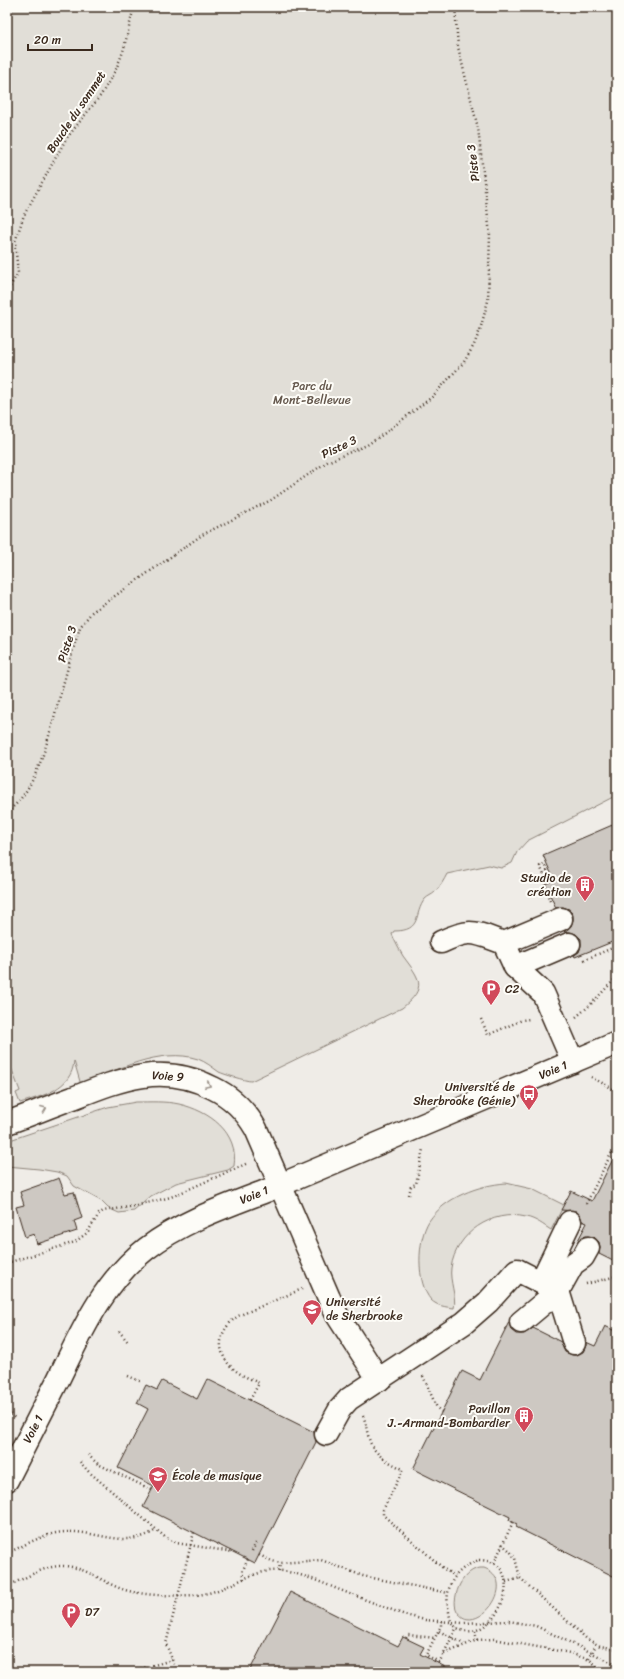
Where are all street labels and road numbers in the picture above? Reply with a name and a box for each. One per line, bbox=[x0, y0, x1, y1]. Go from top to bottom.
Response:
street label: Boucle du sommet bbox=[40, 66, 112, 158]
street label: Piste 3 bbox=[460, 143, 486, 183]
street label: Piste 3 bbox=[317, 429, 361, 465]
street label: Piste 3 bbox=[51, 623, 83, 665]
street label: Voie 1 bbox=[535, 1054, 571, 1086]
street label: Voie 9 bbox=[151, 1064, 185, 1088]
street label: Voie 1 bbox=[236, 1179, 272, 1211]
street label: Voie 1 bbox=[16, 1411, 50, 1447]

